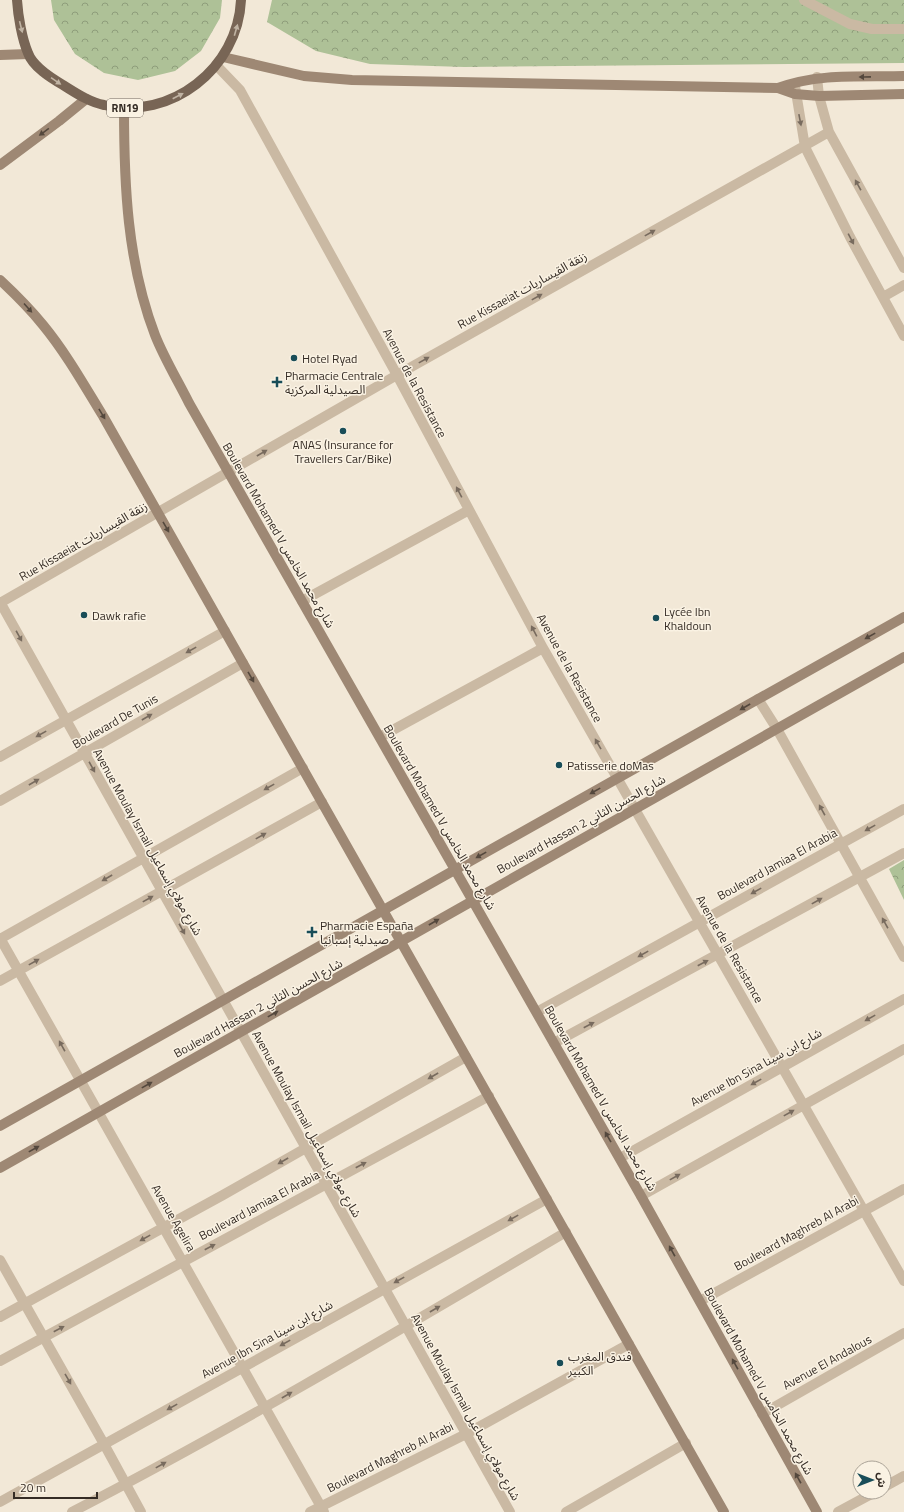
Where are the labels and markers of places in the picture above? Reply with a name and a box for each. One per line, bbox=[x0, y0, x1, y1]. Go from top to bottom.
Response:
place label: Hotel Ryad bbox=[302, 349, 357, 368]
marker: Hotel Ryad bbox=[289, 353, 299, 363]
place label: Pharmacie Centrale الصيدلية المركزية bbox=[285, 366, 383, 399]
marker: Pharmacie Centrale الصيدلية المركزية bbox=[272, 377, 282, 387]
marker: ANAS (Insurance for Travellers Car/Bike) bbox=[338, 426, 348, 436]
place label: ANAS (Insurance for Travellers Car/Bike) bbox=[293, 435, 393, 468]
place label: Lycée Ibn Khaldoun bbox=[664, 602, 712, 635]
place label: Dawk rafie bbox=[92, 606, 146, 625]
marker: Dawk rafie bbox=[79, 610, 89, 620]
marker: Lycée Ibn Khaldoun bbox=[651, 613, 661, 623]
place label: Patisserie doMas bbox=[567, 756, 654, 775]
marker: Patisserie doMas bbox=[554, 760, 564, 770]
place label: Pharmacie España صيدلية إسبانيا bbox=[320, 916, 413, 949]
marker: Pharmacie España صيدلية إسبانيا bbox=[307, 927, 317, 937]
place label: فندق المغرب الكبير bbox=[567, 1347, 632, 1380]
marker: فندق المغرب الكبير bbox=[555, 1358, 565, 1368]

